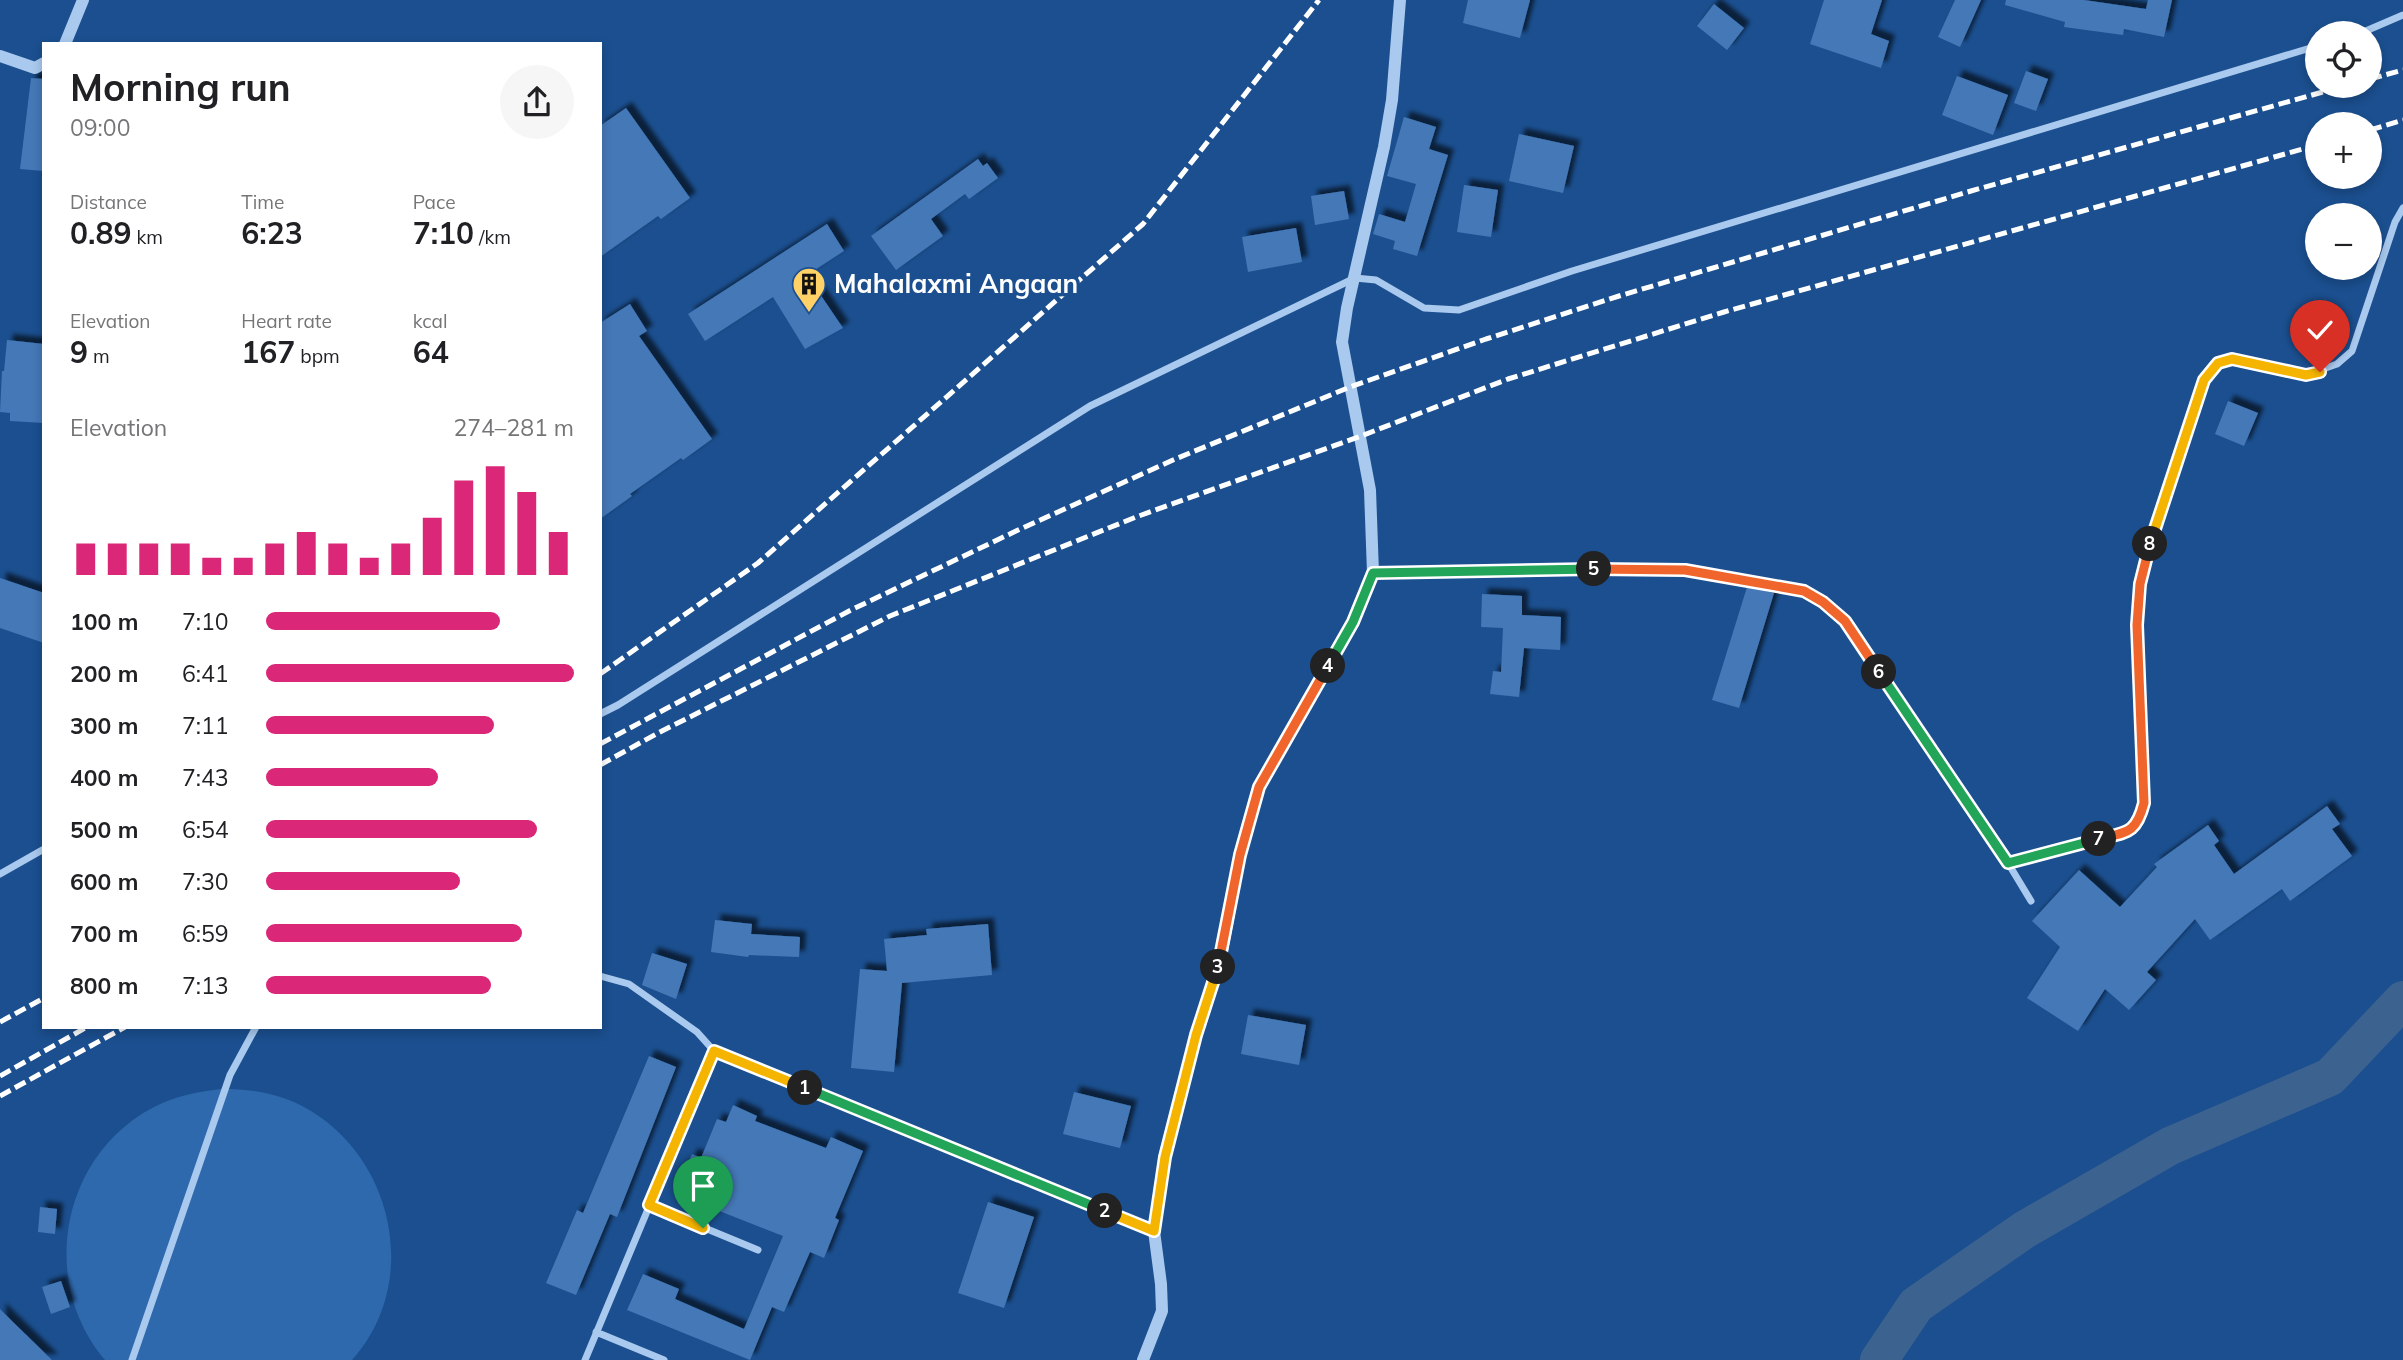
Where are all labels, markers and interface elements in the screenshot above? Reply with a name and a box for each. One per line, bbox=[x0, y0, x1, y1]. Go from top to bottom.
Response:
map controls bbox=[2305, 21, 2382, 280]
button: locate bbox=[2305, 21, 2382, 98]
text: Morning run bbox=[70, 63, 291, 111]
button: share bbox=[500, 65, 574, 139]
button: + bbox=[2305, 112, 2382, 189]
text: 09:00 bbox=[70, 113, 130, 142]
text: Distance bbox=[70, 190, 147, 214]
text: Time bbox=[241, 190, 284, 214]
text: Pace bbox=[413, 190, 456, 214]
button: − bbox=[2305, 203, 2382, 280]
text: 0.89 bbox=[70, 214, 131, 252]
text: 6:23 bbox=[241, 214, 303, 252]
text: 7:10 bbox=[413, 214, 474, 252]
text: km bbox=[131, 225, 163, 249]
text: /km bbox=[474, 225, 511, 249]
building icon: Mahalaxmi Angaan bbox=[790, 265, 828, 314]
place label: Mahalaxmi Angaan bbox=[834, 267, 1078, 300]
pin bbox=[2290, 300, 2350, 372]
text: Elevation bbox=[70, 309, 150, 333]
text: Heart rate bbox=[241, 309, 332, 333]
text: kcal bbox=[413, 309, 447, 333]
icon: check bbox=[2301, 311, 2339, 349]
text: 9 bbox=[70, 333, 88, 371]
text: 167 bbox=[241, 333, 295, 371]
text: 64 bbox=[413, 333, 449, 371]
text: m bbox=[88, 344, 110, 368]
text: bpm bbox=[295, 344, 340, 368]
text: Elevation bbox=[70, 413, 167, 442]
text: 274–281 m bbox=[453, 413, 574, 442]
pin: 8 bbox=[2132, 526, 2168, 562]
text: 8 bbox=[2144, 531, 2155, 555]
pin: 5 bbox=[1576, 552, 1612, 586]
text: 5 bbox=[1588, 556, 1599, 580]
text: 100 m bbox=[70, 607, 138, 636]
text: 7:10 bbox=[182, 607, 229, 636]
pin: 4 bbox=[1310, 648, 1346, 684]
text: 4 bbox=[1322, 653, 1333, 677]
pin: 6 bbox=[1862, 654, 1896, 690]
text: 200 m bbox=[70, 659, 138, 688]
text: 6:41 bbox=[182, 659, 229, 688]
text: 6 bbox=[1873, 659, 1884, 683]
text: 300 m bbox=[70, 711, 138, 740]
text: 7:11 bbox=[182, 711, 229, 740]
text: 400 m bbox=[70, 763, 138, 792]
text: 7:43 bbox=[182, 763, 229, 792]
text: 500 m bbox=[70, 815, 138, 844]
text: 6:54 bbox=[182, 815, 229, 844]
pin: 7 bbox=[2082, 822, 2116, 856]
text: 7 bbox=[2093, 826, 2104, 850]
text: 600 m bbox=[70, 867, 138, 896]
text: 7:30 bbox=[182, 867, 229, 896]
text: 700 m bbox=[70, 919, 138, 948]
text: 6:59 bbox=[182, 919, 229, 948]
pin: 3 bbox=[1200, 950, 1236, 984]
text: 3 bbox=[1212, 954, 1223, 978]
text: 800 m bbox=[70, 971, 138, 1000]
text: 7:13 bbox=[182, 971, 229, 1000]
pin: 1 bbox=[788, 1070, 822, 1106]
text: 1 bbox=[799, 1075, 810, 1099]
pin bbox=[673, 1156, 733, 1228]
icon: arrive bbox=[684, 1167, 722, 1205]
pin: 2 bbox=[1088, 1194, 1122, 1228]
text: 2 bbox=[1099, 1198, 1110, 1222]

